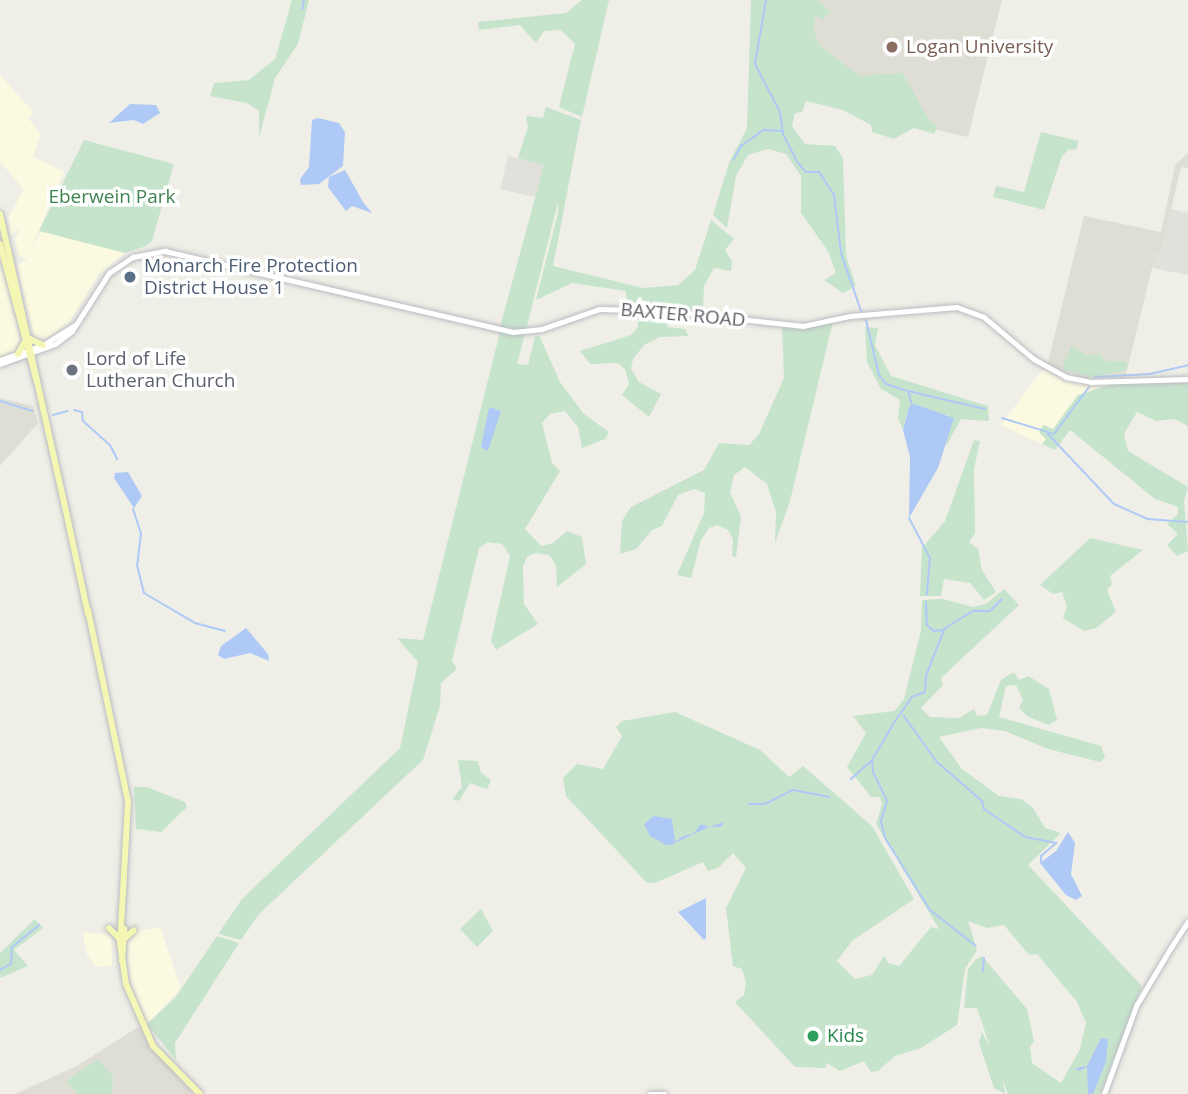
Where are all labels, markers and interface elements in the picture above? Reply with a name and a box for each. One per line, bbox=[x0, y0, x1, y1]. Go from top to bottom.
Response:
place label: Logan University bbox=[906, 36, 1053, 58]
marker: Logan University bbox=[884, 39, 900, 55]
park label: Eberwein Park bbox=[48, 186, 176, 208]
place label: Monarch Fire Protection District House 1 bbox=[144, 255, 358, 299]
marker: Monarch Fire Protection District House 1 bbox=[122, 269, 138, 285]
street label: BAXTER ROAD bbox=[620, 298, 746, 332]
place label: Lord of Life Lutheran Church bbox=[86, 348, 235, 392]
marker: Lord of Life Lutheran Church bbox=[64, 362, 80, 378]
place label: Kids bbox=[827, 1025, 864, 1047]
marker: Kids bbox=[805, 1028, 821, 1044]

